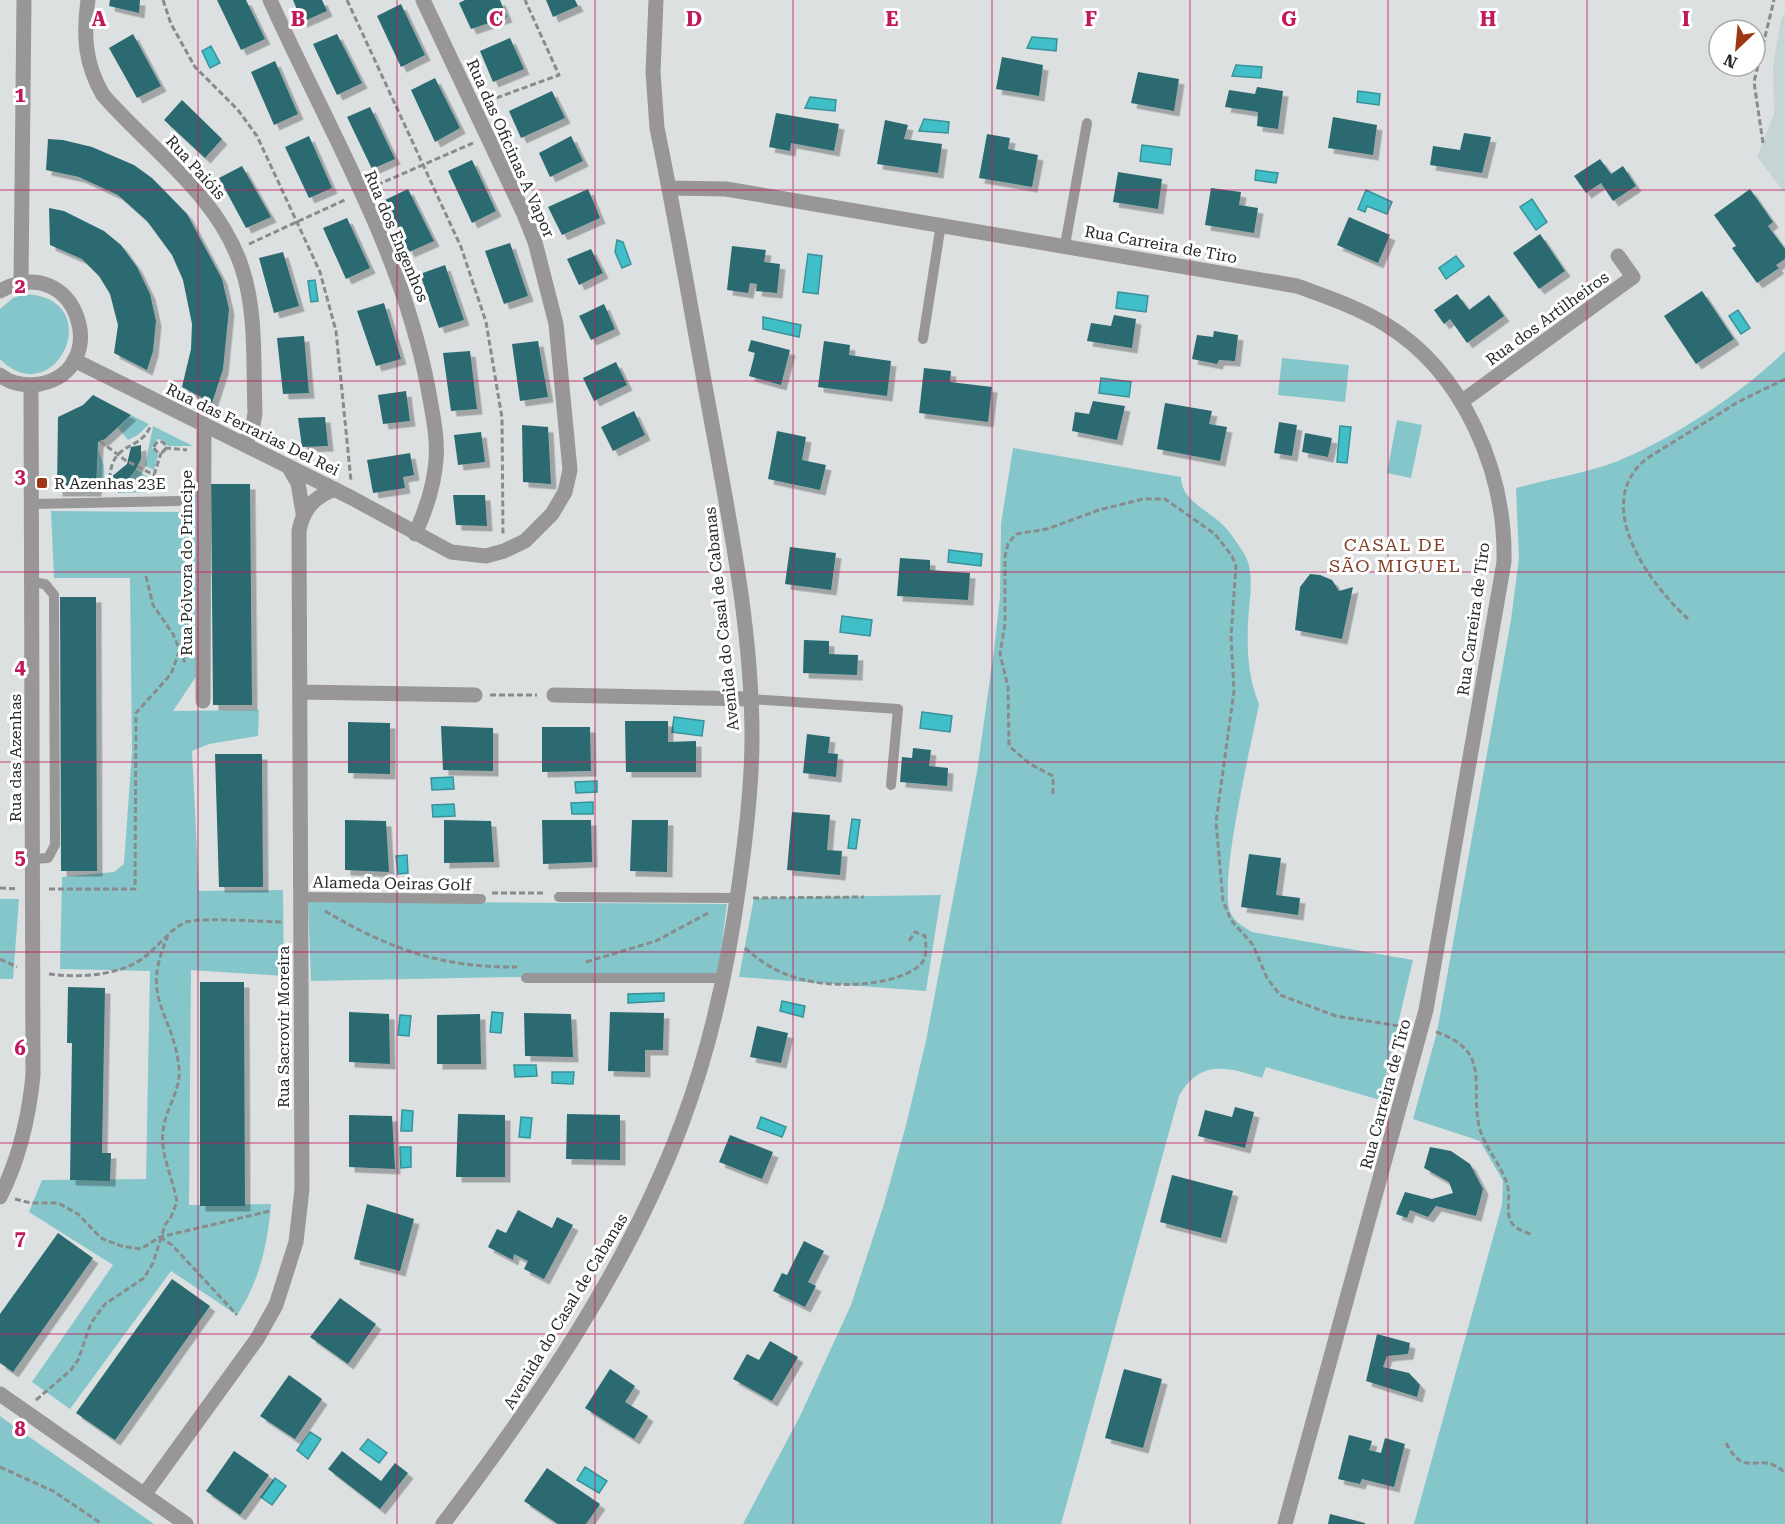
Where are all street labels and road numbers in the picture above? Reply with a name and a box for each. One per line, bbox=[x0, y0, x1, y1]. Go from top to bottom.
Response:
street label: Rua das Oficinas A Vapor bbox=[463, 56, 559, 241]
street label: Rua Paióis bbox=[162, 131, 230, 204]
street label: Rua dos Engenhos bbox=[360, 168, 433, 305]
street label: Rua Carreira de Tiro bbox=[1083, 222, 1239, 267]
street label: Rua dos Artilheiros bbox=[1482, 267, 1613, 369]
street label: Rua das Ferrarias Del Rei bbox=[163, 379, 342, 480]
street label: Rua Pólvora do Príncipe bbox=[177, 470, 196, 656]
street label: Avenida do Casal de Cabanas bbox=[700, 506, 743, 732]
street label: Rua Carreira de Tiro bbox=[1453, 541, 1494, 697]
street label: Rua das Azenhas bbox=[6, 693, 25, 822]
street label: Alameda Oeiras Golf bbox=[313, 873, 472, 894]
street label: Rua Sacrovir Moreira bbox=[274, 946, 293, 1108]
street label: Rua Carreira de Tiro bbox=[1356, 1017, 1415, 1171]
street label: Avenida do Casal de Cabanas bbox=[499, 1210, 632, 1413]

